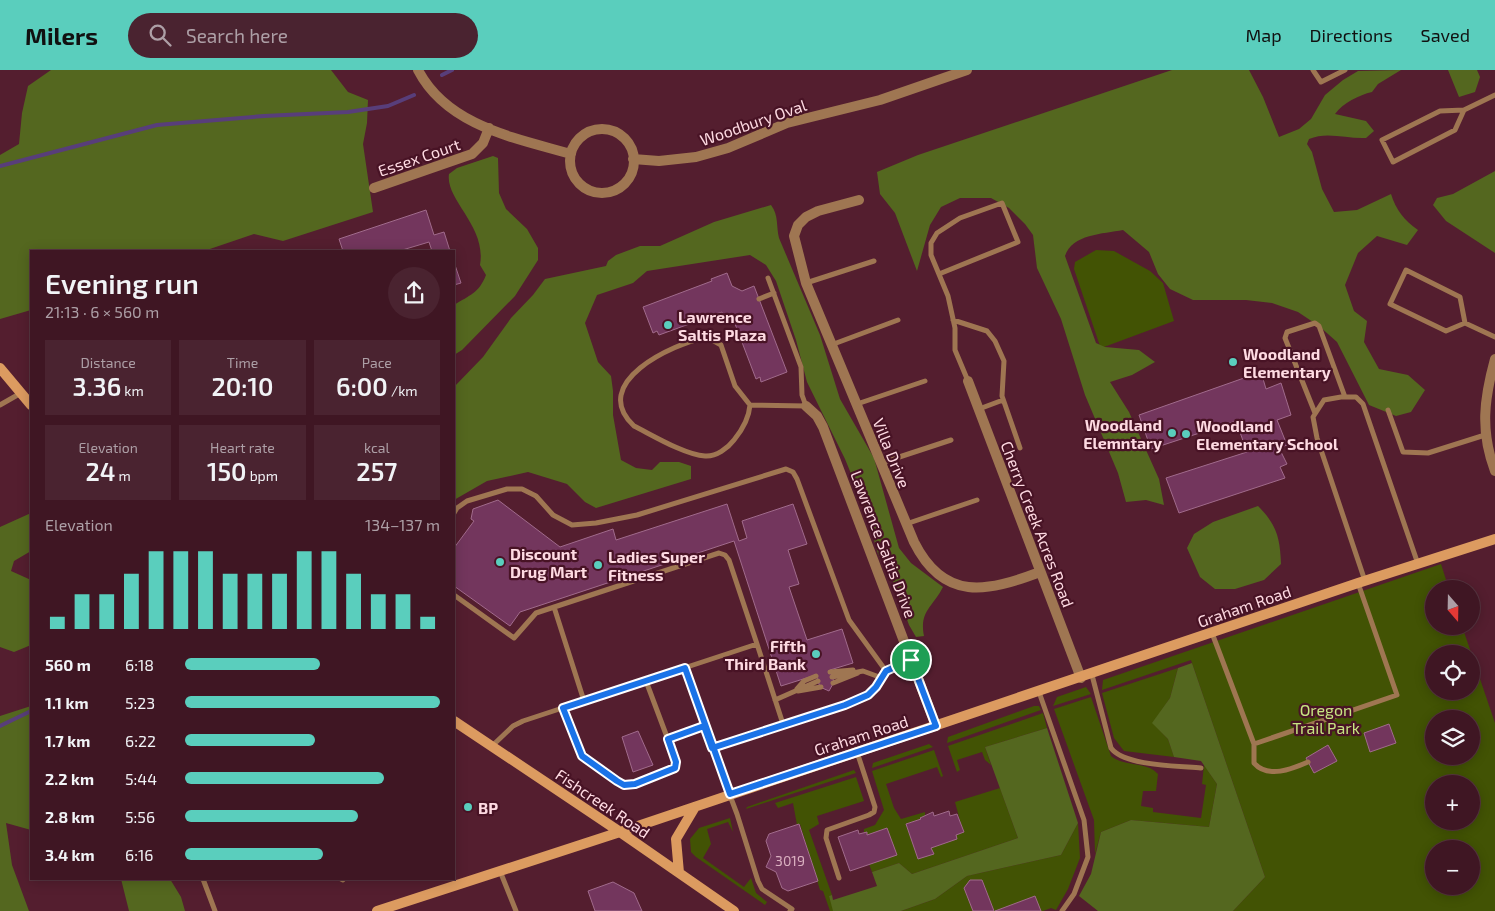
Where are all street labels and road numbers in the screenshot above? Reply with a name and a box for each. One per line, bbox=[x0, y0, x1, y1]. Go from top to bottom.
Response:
street label: Woodbury Oval bbox=[697, 95, 809, 149]
street label: Essex Court bbox=[375, 134, 463, 180]
street label: Villa Drive bbox=[869, 415, 915, 491]
street label: Cherry Creek Acres Road bbox=[998, 438, 1078, 610]
street label: Lawrence Saltis Drive bbox=[847, 468, 921, 620]
street label: Graham Road bbox=[1195, 581, 1293, 631]
street label: Graham Road bbox=[812, 711, 910, 759]
street label: Fishcreek Road bbox=[552, 764, 654, 842]

